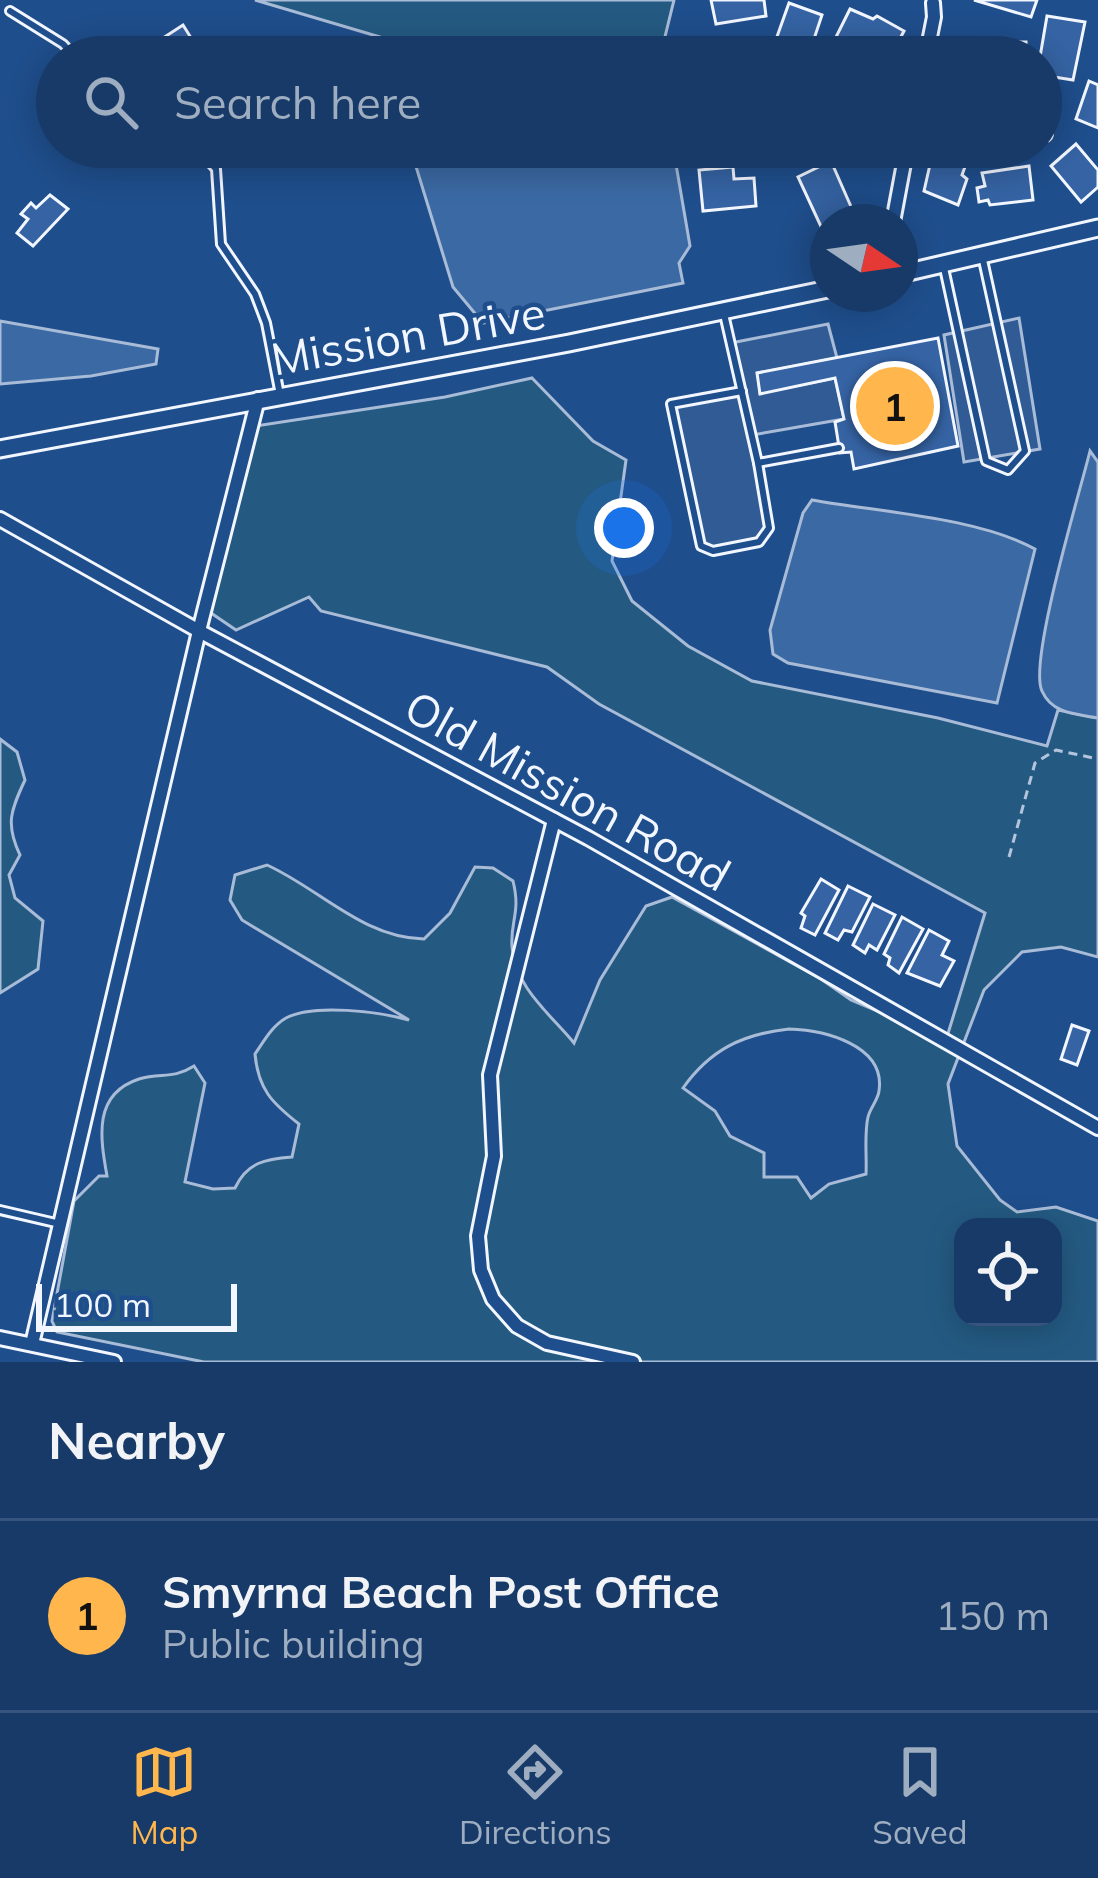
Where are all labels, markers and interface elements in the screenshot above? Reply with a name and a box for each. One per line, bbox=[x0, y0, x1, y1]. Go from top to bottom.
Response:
search box bbox=[36, 36, 1062, 168]
icon: search bbox=[78, 69, 144, 135]
text: Search here bbox=[174, 74, 421, 130]
north arrow bbox=[810, 204, 918, 312]
street label: Mission Drive bbox=[267, 283, 549, 387]
pin: 1 bbox=[856, 361, 934, 451]
your location bbox=[594, 498, 654, 558]
street label: Old Mission Road bbox=[396, 678, 740, 902]
map controls bbox=[954, 1218, 1062, 1326]
button: locate bbox=[954, 1218, 1062, 1326]
scale bar bbox=[36, 1278, 237, 1331]
text: 100 m bbox=[54, 1284, 151, 1325]
text: Nearby bbox=[48, 1408, 225, 1472]
text: Smyrna Beach Post Office bbox=[162, 1563, 720, 1619]
text: 1 bbox=[75, 1591, 99, 1640]
text: 150 m bbox=[935, 1591, 1050, 1640]
text: Public building bbox=[162, 1619, 425, 1668]
tab: Map bbox=[130, 1739, 198, 1852]
tab: Directions bbox=[459, 1739, 612, 1852]
tab: Saved bbox=[872, 1739, 968, 1852]

